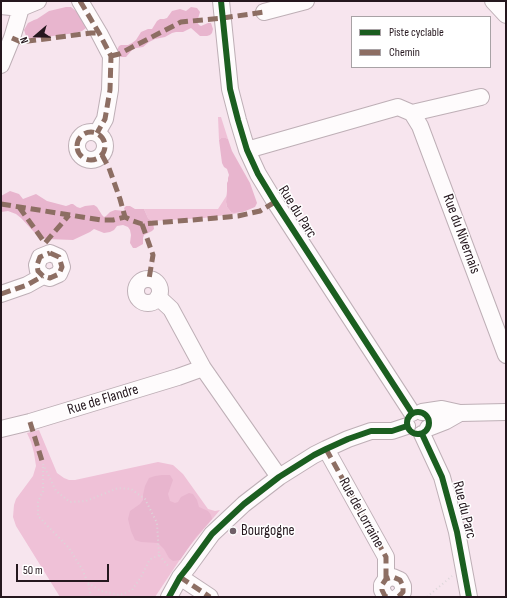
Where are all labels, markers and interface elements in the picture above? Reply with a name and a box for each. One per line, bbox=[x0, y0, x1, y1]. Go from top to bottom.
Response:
north arrow bbox=[16, 16, 56, 56]
legend bbox=[351, 16, 491, 68]
text: Piste cyclable bbox=[389, 25, 444, 40]
text: N bbox=[17, 35, 31, 45]
text: Chemin bbox=[389, 45, 420, 60]
street label: Rue du Parc bbox=[274, 182, 320, 242]
street label: Rue du Nivernais bbox=[438, 192, 484, 276]
street label: Rue de Flandre bbox=[65, 381, 141, 419]
street label: Rue de Lorraine bbox=[334, 475, 388, 551]
street label: Rue du Parc bbox=[448, 479, 480, 541]
place label: Bourgogne bbox=[241, 522, 295, 540]
marker: Bourgogne bbox=[228, 526, 238, 536]
scale bar bbox=[18, 556, 111, 582]
text: 50 m bbox=[23, 563, 43, 578]

